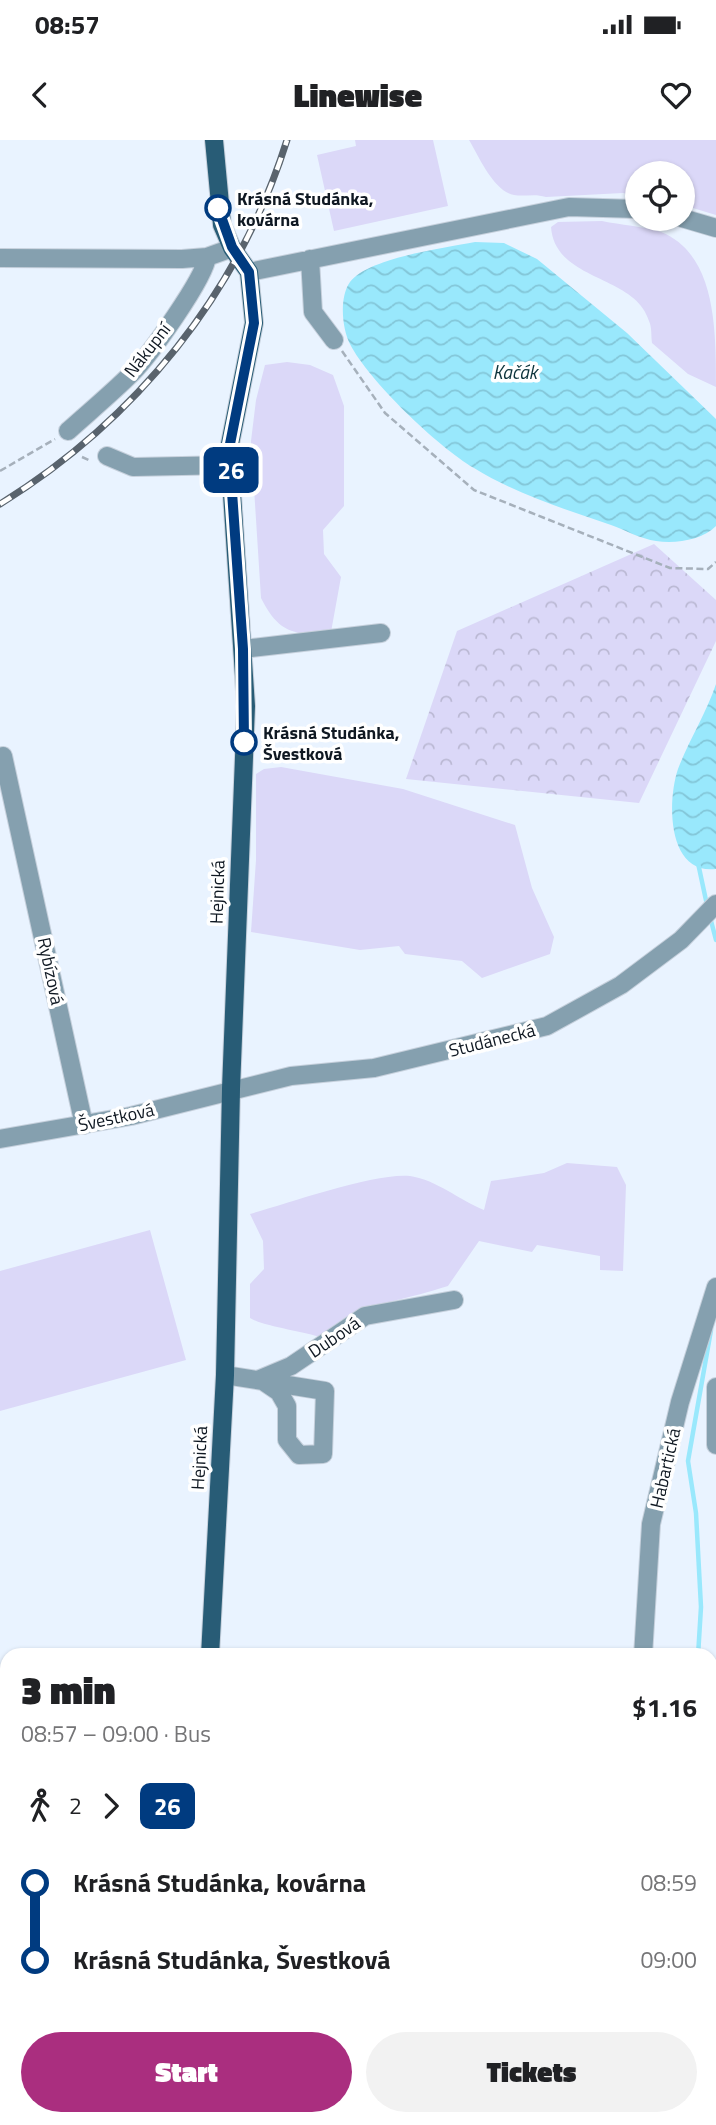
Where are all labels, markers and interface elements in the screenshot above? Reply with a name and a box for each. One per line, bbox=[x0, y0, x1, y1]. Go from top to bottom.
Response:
text: 08:57 bbox=[35, 5, 100, 44]
text: Linewise bbox=[294, 71, 422, 119]
icon: back bbox=[21, 76, 59, 114]
icon: heart bbox=[657, 76, 695, 114]
map controls bbox=[625, 161, 695, 231]
button: locate bbox=[625, 161, 695, 231]
place label: Krásná Studánka, kovárna bbox=[237, 185, 374, 233]
marker: Krásná Studánka, kovárna bbox=[205, 195, 231, 221]
street label: Nákupní bbox=[117, 315, 178, 383]
water label: Kačák bbox=[493, 357, 540, 386]
line badge: 26 bbox=[200, 447, 262, 493]
text: 26 bbox=[218, 452, 244, 488]
place label: Krásná Studánka, Švestková bbox=[263, 719, 400, 767]
marker: Krásná Studánka, Švestková bbox=[231, 729, 257, 755]
street label: Hejnická bbox=[202, 859, 232, 925]
street label: Rybízová bbox=[31, 935, 71, 1007]
street label: Studánecká bbox=[446, 1016, 538, 1064]
street label: Švestková bbox=[75, 1096, 157, 1138]
street label: Dubová bbox=[303, 1310, 365, 1364]
street label: Hejnická bbox=[184, 1425, 214, 1491]
street label: Habartická bbox=[643, 1425, 687, 1511]
text: 3 min bbox=[21, 1661, 115, 1719]
text: $1.16 bbox=[632, 1688, 697, 1727]
text: 08:57 – 09:00 · Bus bbox=[21, 1716, 211, 1751]
icon: walk bbox=[21, 1787, 59, 1825]
icon: forward bbox=[92, 1787, 130, 1825]
text: 2 bbox=[69, 1788, 82, 1823]
text: 26 bbox=[154, 1788, 181, 1824]
text: Krásná Studánka, kovárna bbox=[73, 1863, 366, 1902]
text: 08:59 bbox=[640, 1865, 697, 1900]
text: Krásná Studánka, Švestková bbox=[73, 1940, 391, 1979]
text: 09:00 bbox=[640, 1942, 697, 1977]
button: Start bbox=[21, 2032, 352, 2112]
button: Tickets bbox=[366, 2032, 697, 2112]

